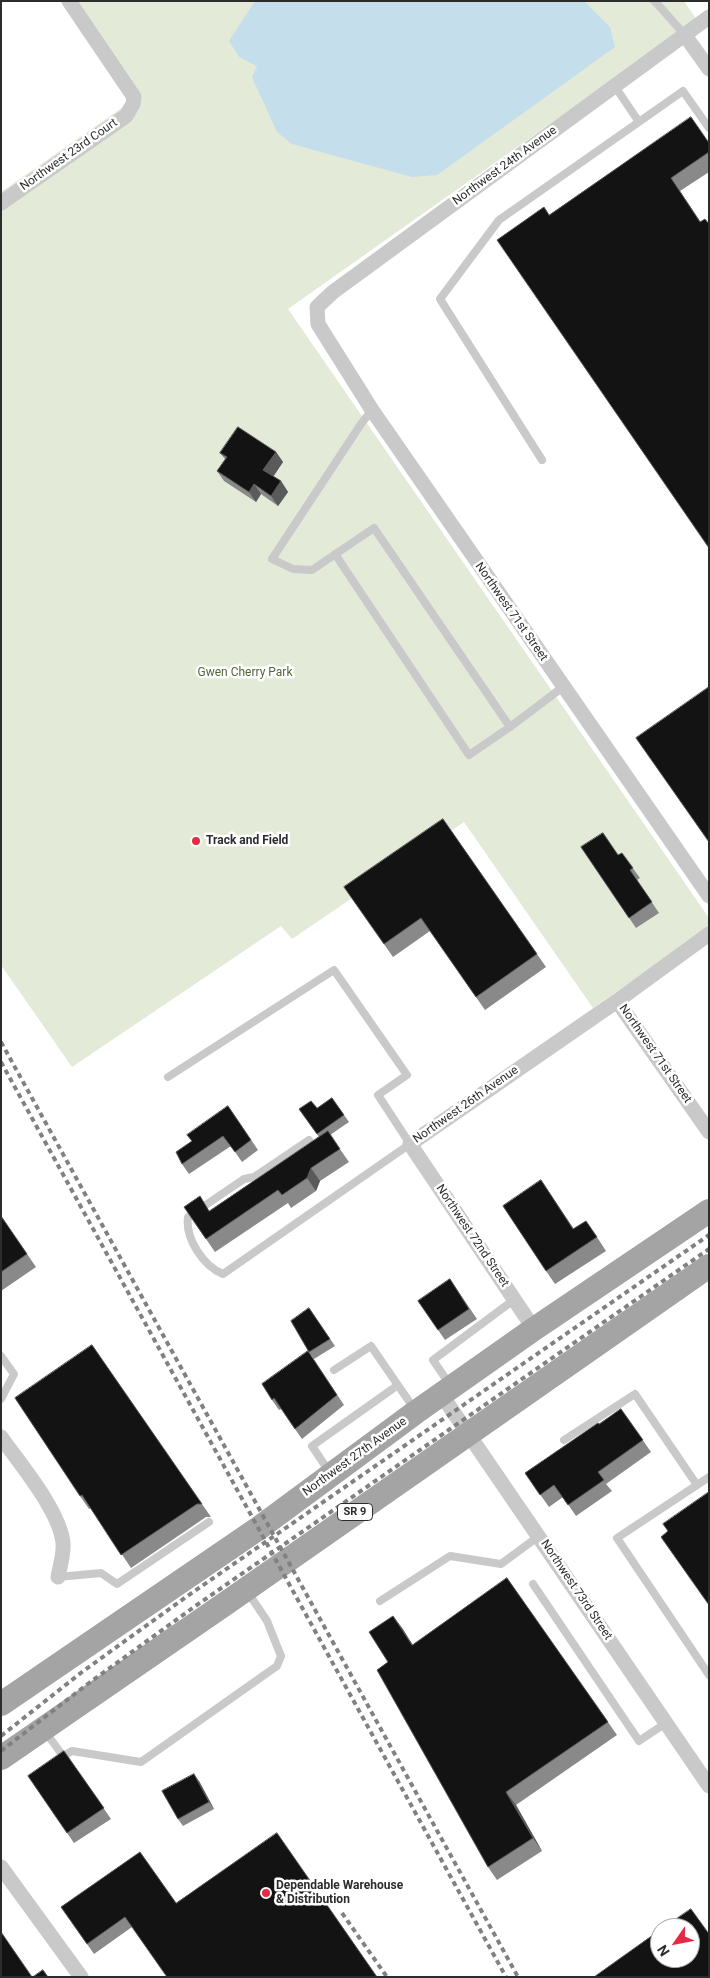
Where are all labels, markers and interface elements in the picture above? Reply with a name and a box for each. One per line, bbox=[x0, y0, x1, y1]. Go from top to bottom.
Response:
street label: Northwest 23rd Court bbox=[18, 116, 120, 194]
street label: Northwest 24th Avenue bbox=[450, 123, 560, 209]
street label: Northwest 71st Street bbox=[472, 560, 550, 664]
park label: Gwen Cherry Park bbox=[197, 666, 293, 680]
place label: Track and Field bbox=[206, 834, 288, 848]
marker: Track and Field bbox=[190, 835, 202, 847]
street label: Northwest 71st Street bbox=[616, 1002, 694, 1106]
street label: Northwest 26th Avenue bbox=[411, 1063, 521, 1147]
street label: Northwest 72nd Street bbox=[432, 1182, 512, 1290]
street label: Northwest 27th Avenue bbox=[300, 1414, 410, 1500]
road number: SR 9 bbox=[338, 1504, 372, 1520]
street label: Northwest 73rd Street bbox=[537, 1537, 615, 1643]
place label: Dependable Warehouse & Distribution bbox=[276, 1879, 403, 1907]
marker: Dependable Warehouse & Distribution bbox=[260, 1887, 272, 1899]
north arrow bbox=[650, 1918, 700, 1968]
text: N bbox=[654, 1942, 673, 1959]

